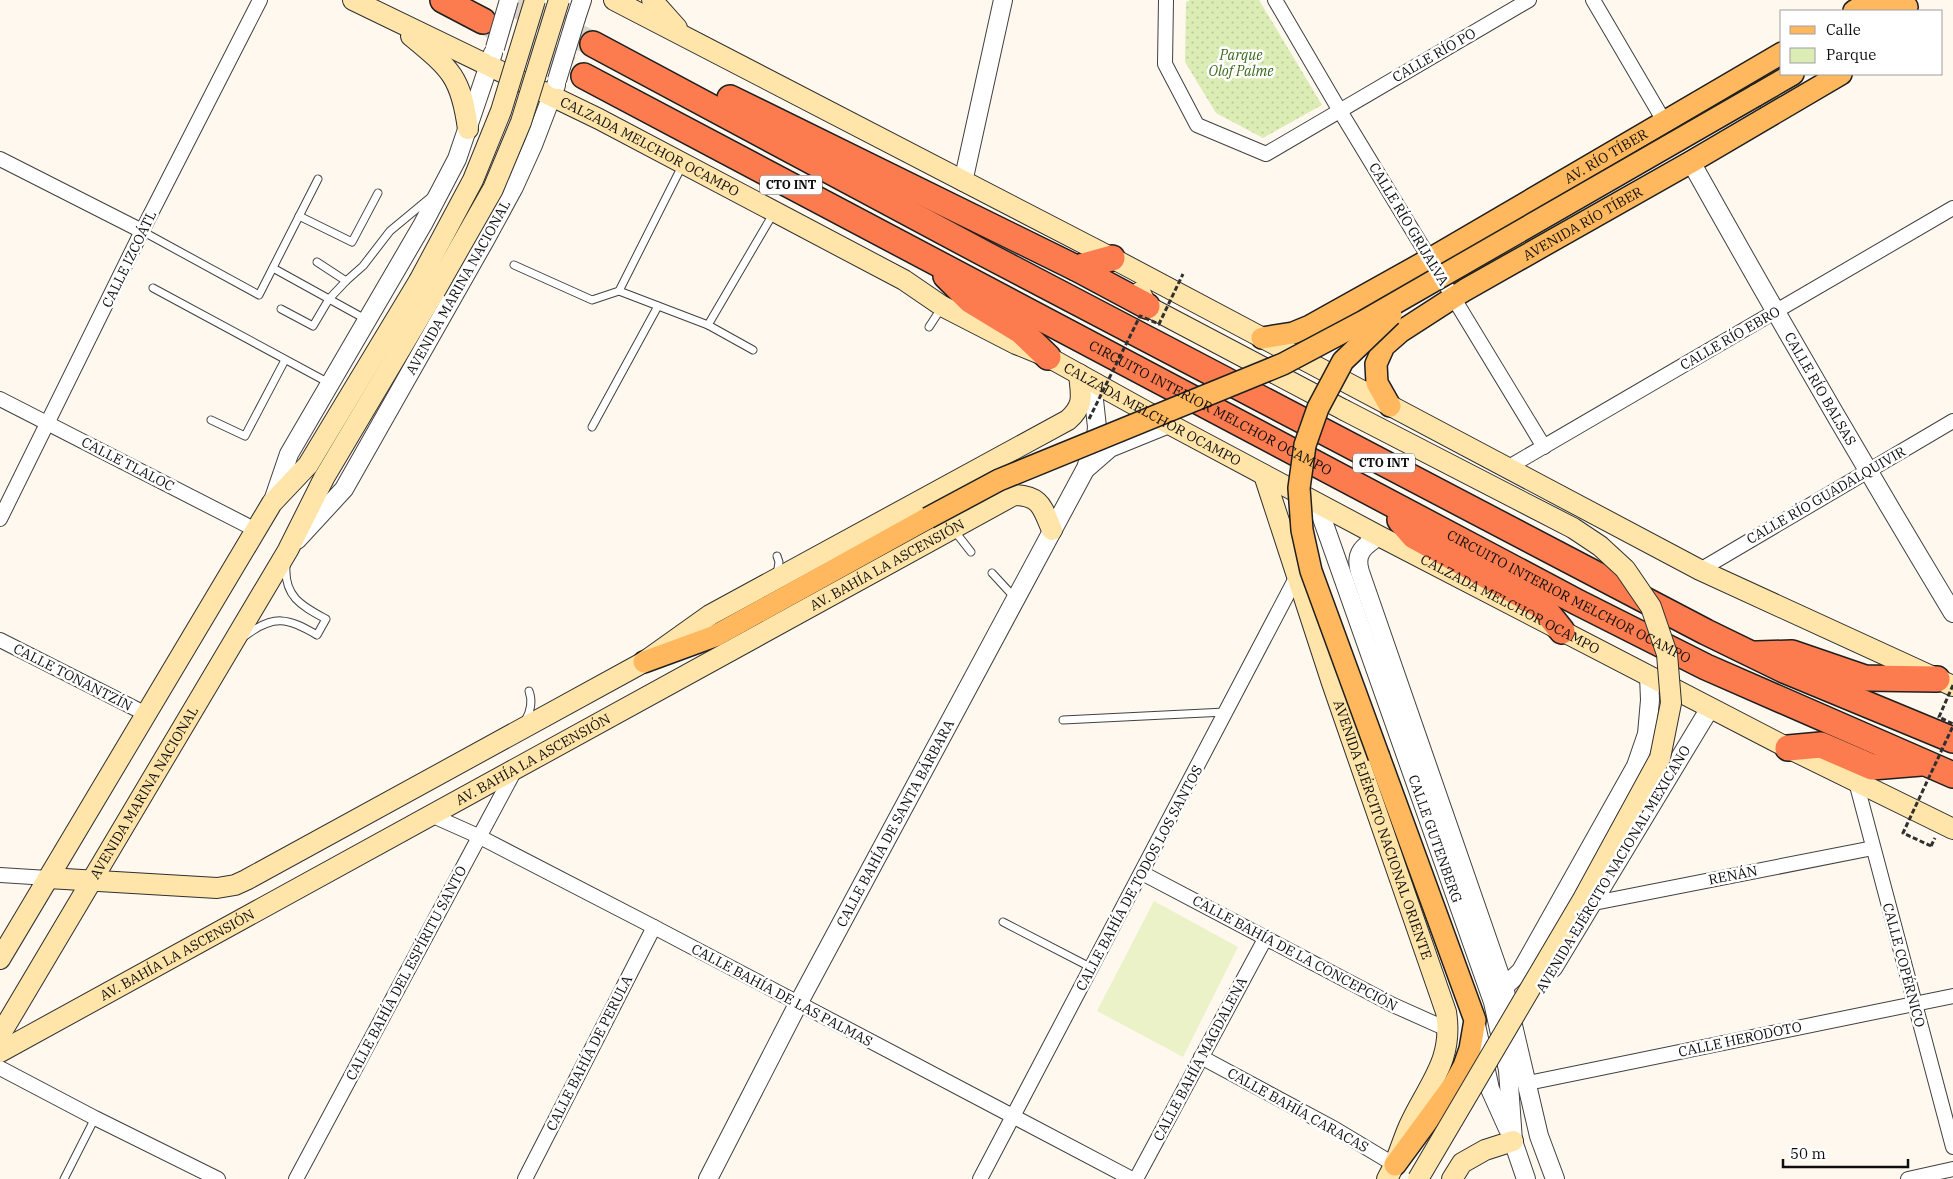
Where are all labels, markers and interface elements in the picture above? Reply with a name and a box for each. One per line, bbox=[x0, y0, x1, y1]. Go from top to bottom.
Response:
legend bbox=[1780, 10, 1943, 75]
text: Calle bbox=[1826, 20, 1861, 39]
street label: CALLE RÍO PO bbox=[1388, 23, 1479, 86]
text: Parque bbox=[1826, 45, 1876, 64]
park label: Parque Olof Palme bbox=[1208, 46, 1274, 80]
street label: CALZADA MELCHOR OCAMPO bbox=[557, 93, 743, 200]
street label: AV. RÍO TÍBER bbox=[1561, 124, 1651, 187]
street label: CALLE RÍO GRIJALVA bbox=[1365, 159, 1454, 289]
road number: CTO INT bbox=[760, 176, 822, 194]
street label: AVENIDA RÍO TÍBER bbox=[1520, 182, 1646, 264]
street label: AVENIDA MARINA NACIONAL bbox=[402, 197, 514, 378]
street label: CALLE IZCOÁTL bbox=[97, 207, 160, 310]
street label: CALLE RÍO EBRO bbox=[1676, 301, 1783, 374]
street label: CALLE RÍO BALSAS bbox=[1780, 329, 1860, 449]
street label: CIRCUITO INTERIOR MELCHOR OCAMPO bbox=[1086, 336, 1335, 480]
street label: CALZADA MELCHOR OCAMPO bbox=[1061, 358, 1244, 470]
street label: CALLE TLALOC bbox=[79, 433, 177, 495]
street label: CALLE RÍO GUADALQUIVIR bbox=[1743, 441, 1909, 548]
road number: CTO INT bbox=[1353, 453, 1415, 472]
street label: AV. BAHÍA LA ASCENSIÓN bbox=[806, 515, 968, 615]
street label: CIRCUITO INTERIOR MELCHOR OCAMPO bbox=[1444, 526, 1694, 667]
street label: CALZADA MELCHOR OCAMPO bbox=[1417, 550, 1603, 658]
street label: CALLE TONANTZÍN bbox=[10, 638, 136, 715]
street label: AVENIDA EJÉRCITO NACIONAL ORIENTE bbox=[1330, 697, 1436, 962]
street label: AVENIDA MARINA NACIONAL bbox=[86, 703, 202, 882]
street label: AV. BAHÍA LA ASCENSIÓN bbox=[452, 709, 614, 809]
street label: CALLE BAHÍA DE SANTA BÁRBARA bbox=[832, 716, 958, 930]
street label: AVENIDA EJÉRCITO NACIONAL MEXICANO bbox=[1531, 741, 1694, 996]
street label: CALLE BAHÍA DE TODOS LOS SANTOS bbox=[1071, 762, 1206, 994]
street label: CALLE GUTENBERG bbox=[1404, 772, 1466, 905]
street label: RENÁN bbox=[1707, 860, 1759, 889]
street label: CALLE BAHÍA DEL ESPÍRITU SANTO bbox=[341, 862, 470, 1083]
street label: CALLE BAHÍA DE LA CONCEPCIÓN bbox=[1189, 890, 1401, 1015]
street label: CALLE COPÉRNICO bbox=[1879, 901, 1930, 1029]
street label: AV. BAHÍA LA ASCENSIÓN bbox=[97, 905, 258, 1004]
street label: CALLE BAHÍA DE LAS PALMAS bbox=[688, 939, 876, 1050]
street label: CALLE BAHÍA DE PERULA bbox=[541, 971, 636, 1134]
street label: CALLE BAHÍA MAGDALENA bbox=[1148, 973, 1251, 1144]
street label: CALLE HERODOTO bbox=[1677, 1017, 1803, 1061]
street label: CALLE BAHÍA CARACAS bbox=[1224, 1063, 1372, 1156]
scale bar bbox=[1783, 1136, 1908, 1168]
text: 50 m bbox=[1790, 1144, 1826, 1163]

